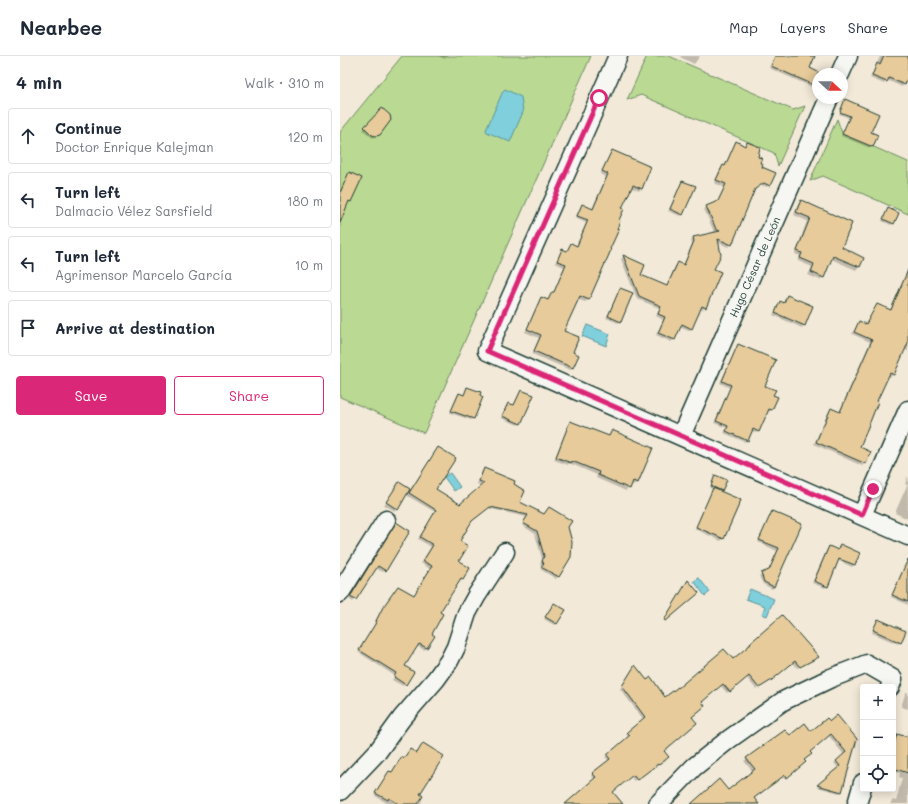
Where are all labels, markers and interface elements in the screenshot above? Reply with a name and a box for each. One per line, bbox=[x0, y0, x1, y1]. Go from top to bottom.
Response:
text: Nearbee bbox=[20, 15, 102, 40]
text: Map bbox=[729, 18, 758, 37]
text: Layers bbox=[780, 18, 826, 37]
text: Share bbox=[848, 18, 888, 37]
north arrow bbox=[812, 68, 848, 104]
text: 4 min bbox=[16, 71, 62, 93]
text: Walk · 310 m bbox=[244, 74, 324, 91]
route start bbox=[590, 89, 608, 107]
text: Continue bbox=[55, 118, 122, 138]
icon: ahead bbox=[17, 125, 39, 147]
text: 120 m bbox=[287, 128, 323, 145]
text: Doctor Enrique Kalejman bbox=[55, 138, 214, 155]
text: Turn left bbox=[55, 182, 120, 202]
icon: left bbox=[17, 189, 39, 211]
text: 180 m bbox=[287, 192, 323, 209]
text: Dalmacio Vélez Sarsfield bbox=[55, 202, 212, 219]
street label: Hugo César de León bbox=[726, 214, 784, 320]
text: Turn left bbox=[55, 246, 120, 266]
icon: left bbox=[17, 253, 39, 275]
text: 10 m bbox=[295, 256, 323, 273]
text: Agrimensor Marcelo García bbox=[55, 266, 232, 283]
icon: arrive bbox=[17, 317, 39, 339]
text: Arrive at destination bbox=[55, 318, 215, 338]
button: Save bbox=[16, 376, 166, 415]
button: Share bbox=[174, 376, 324, 415]
route end bbox=[864, 480, 882, 498]
map controls bbox=[860, 684, 896, 792]
button: + bbox=[860, 684, 896, 720]
button: − bbox=[860, 720, 896, 756]
button: locate bbox=[860, 756, 896, 792]

